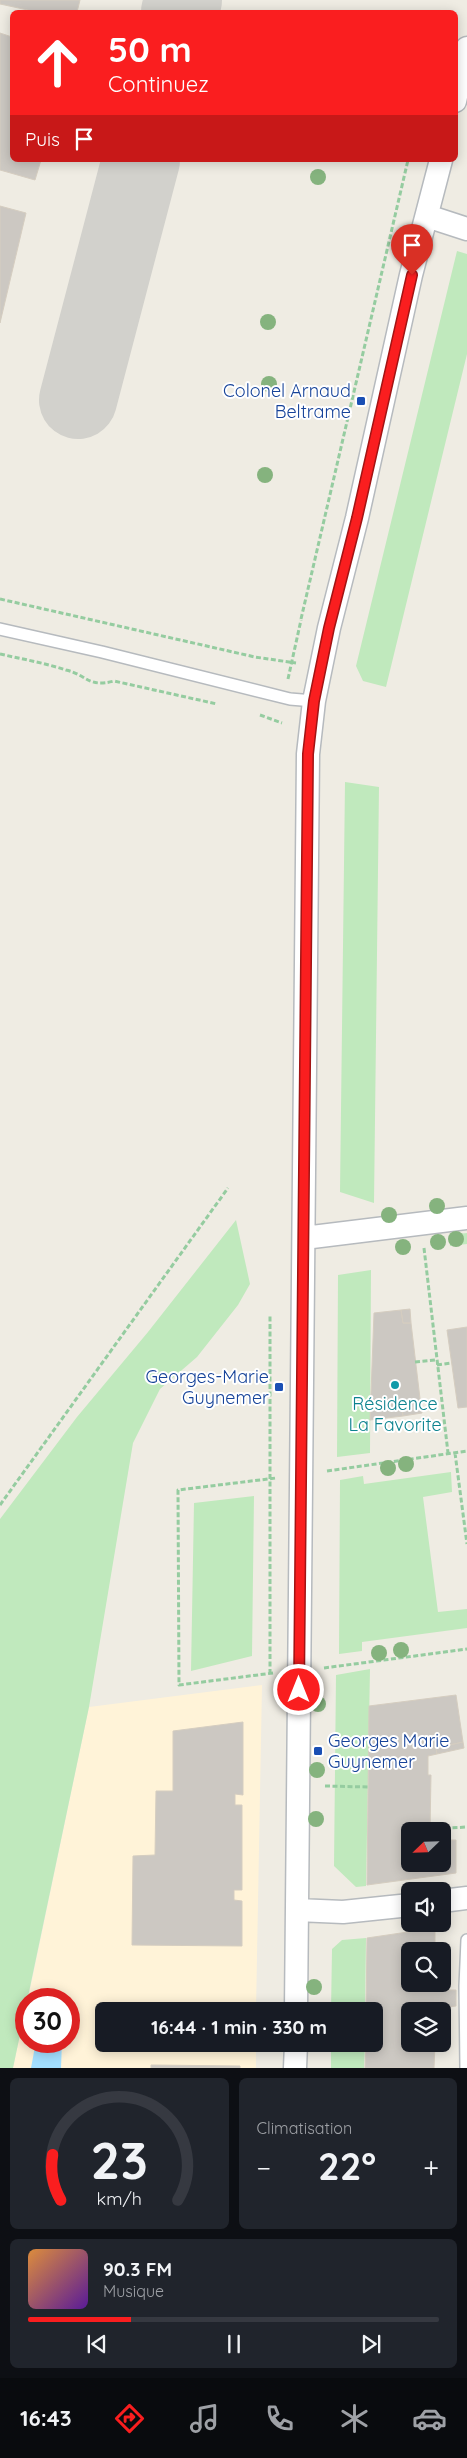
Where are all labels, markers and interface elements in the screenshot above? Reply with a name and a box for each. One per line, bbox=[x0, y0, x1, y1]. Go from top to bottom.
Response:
text: 50 m bbox=[108, 27, 192, 71]
icon: ahead bbox=[25, 30, 90, 95]
text: Continuez bbox=[108, 70, 209, 98]
icon: arrive bbox=[70, 125, 98, 153]
text: Puis bbox=[25, 127, 60, 151]
pin bbox=[391, 224, 433, 275]
icon: arrive bbox=[398, 231, 426, 259]
place label: Colonel Arnaud Beltrame bbox=[223, 379, 351, 423]
marker: Colonel Arnaud Beltrame bbox=[355, 395, 367, 407]
place label: Georges-Marie Guynemer bbox=[146, 1365, 269, 1409]
marker: Résidence La Favorite bbox=[389, 1379, 401, 1391]
marker: Georges-Marie Guynemer bbox=[273, 1381, 285, 1393]
place label: Résidence La Favorite bbox=[348, 1392, 442, 1436]
position arrow bbox=[272, 1663, 324, 1715]
place label: Georges Marie Guynemer bbox=[328, 1729, 449, 1773]
marker: Georges Marie Guynemer bbox=[312, 1745, 324, 1757]
north arrow bbox=[401, 1822, 451, 1872]
map controls bbox=[401, 1822, 451, 2052]
button: sound bbox=[401, 1882, 451, 1932]
button: search bbox=[401, 1942, 451, 1992]
speed limit sign: 30 bbox=[15, 1988, 80, 2053]
button: layers bbox=[401, 2002, 451, 2052]
text: 16:44 · 1 min · 330 m bbox=[151, 2015, 327, 2039]
text: Climatisation bbox=[257, 2118, 352, 2138]
text: 23 bbox=[90, 2127, 148, 2192]
text: 22° bbox=[318, 2142, 376, 2190]
text: − bbox=[257, 2150, 271, 2185]
text: + bbox=[423, 2150, 439, 2185]
text: km/h bbox=[97, 2187, 142, 2209]
text: 90.3 FM bbox=[103, 2257, 172, 2281]
text: Musique bbox=[103, 2281, 164, 2301]
icon: previous bbox=[83, 2330, 111, 2358]
icon: pause bbox=[220, 2330, 248, 2358]
icon: next bbox=[357, 2330, 385, 2358]
icon: directions bbox=[112, 2401, 147, 2436]
icon: music bbox=[187, 2401, 222, 2436]
icon: phone bbox=[262, 2401, 297, 2436]
icon: climate bbox=[337, 2401, 372, 2436]
icon: car bbox=[412, 2401, 447, 2436]
text: 16:43 bbox=[20, 2404, 72, 2432]

